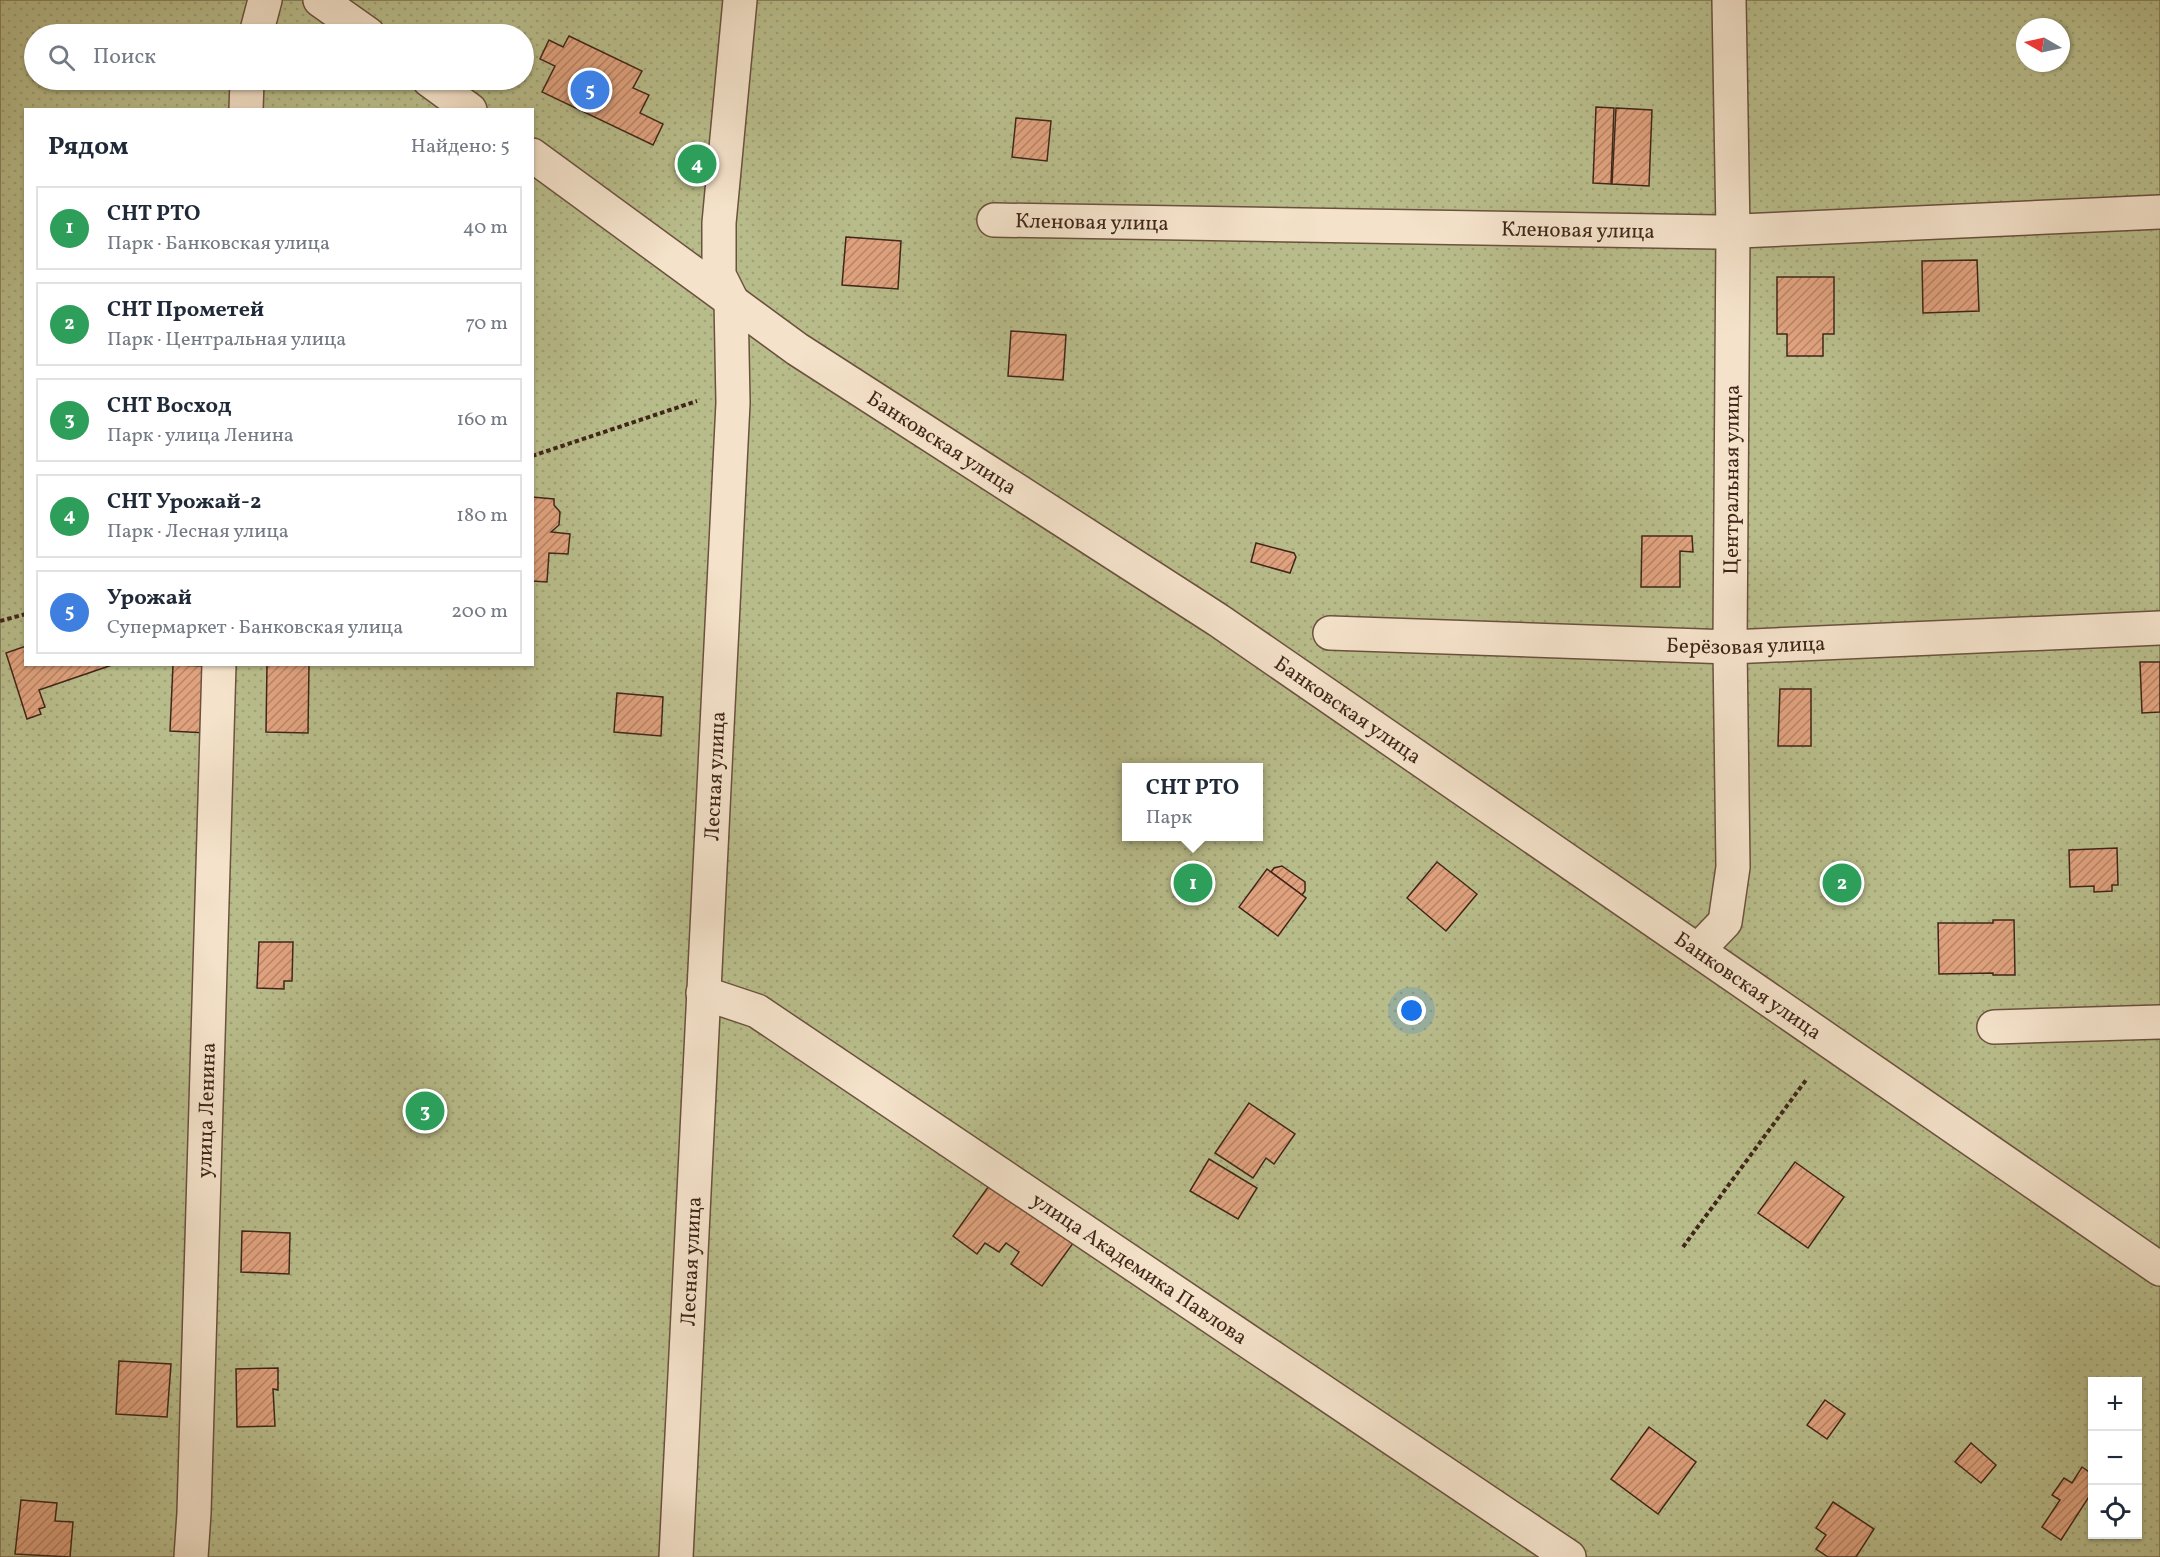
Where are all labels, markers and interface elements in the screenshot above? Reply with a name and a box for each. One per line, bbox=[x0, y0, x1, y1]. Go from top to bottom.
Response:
north arrow bbox=[2016, 18, 2070, 72]
search box bbox=[24, 24, 534, 90]
icon: search bbox=[45, 41, 78, 74]
text: Поиск bbox=[93, 42, 156, 73]
pin: 5 bbox=[570, 68, 610, 112]
text: Рядом bbox=[48, 129, 128, 165]
text: Найдено: 5 bbox=[411, 133, 510, 161]
pin: 4 bbox=[678, 142, 716, 186]
text: СНТ РТО bbox=[107, 199, 201, 230]
street label: Кленовая улица bbox=[1015, 207, 1169, 239]
text: 1 bbox=[65, 214, 74, 242]
text: 40 m bbox=[463, 214, 508, 242]
street label: Кленовая улица bbox=[1501, 215, 1655, 247]
text: Парк · Банковская улица bbox=[107, 230, 330, 258]
text: СНТ Прометей bbox=[107, 295, 264, 326]
text: 2 bbox=[64, 310, 75, 338]
text: 70 m bbox=[465, 310, 508, 338]
text: Парк · Центральная улица bbox=[107, 326, 346, 354]
street label: Центральная улица bbox=[1718, 384, 1748, 575]
street label: Банковская улица bbox=[861, 385, 1022, 503]
text: СНТ Восход bbox=[107, 391, 232, 422]
text: 3 bbox=[64, 406, 75, 434]
text: 160 m bbox=[456, 406, 508, 434]
text: Парк · улица Ленина bbox=[107, 422, 294, 450]
text: СНТ Урожай-2 bbox=[107, 487, 261, 518]
text: 4 bbox=[63, 502, 76, 530]
text: 180 m bbox=[456, 502, 508, 530]
text: Парк · Лесная улица bbox=[107, 518, 289, 546]
text: Урожай bbox=[107, 583, 192, 614]
text: 5 bbox=[65, 598, 74, 626]
text: 200 m bbox=[451, 598, 508, 626]
text: Супермаркет · Банковская улица bbox=[107, 614, 403, 642]
street label: Берёзовая улица bbox=[1666, 630, 1826, 663]
street label: Банковская улица bbox=[1268, 650, 1427, 772]
street label: Лесная улица bbox=[698, 710, 734, 842]
popup bbox=[1122, 763, 1263, 841]
text: СНТ РТО bbox=[1146, 773, 1239, 804]
text: Парк bbox=[1146, 804, 1192, 832]
pin: 1 bbox=[1174, 860, 1212, 906]
pin: 2 bbox=[1822, 860, 1862, 906]
street label: Банковская улица bbox=[1668, 926, 1827, 1048]
your location bbox=[1397, 996, 1426, 1025]
street label: улица Ленина bbox=[191, 1042, 224, 1179]
pin: 3 bbox=[406, 1088, 444, 1134]
street label: улица Академика Павлова bbox=[1025, 1186, 1253, 1353]
street label: Лесная улица bbox=[674, 1196, 710, 1327]
map controls bbox=[2088, 1377, 2142, 1539]
button: + bbox=[2088, 1377, 2142, 1431]
button: − bbox=[2088, 1431, 2142, 1485]
button: locate bbox=[2088, 1485, 2142, 1539]

